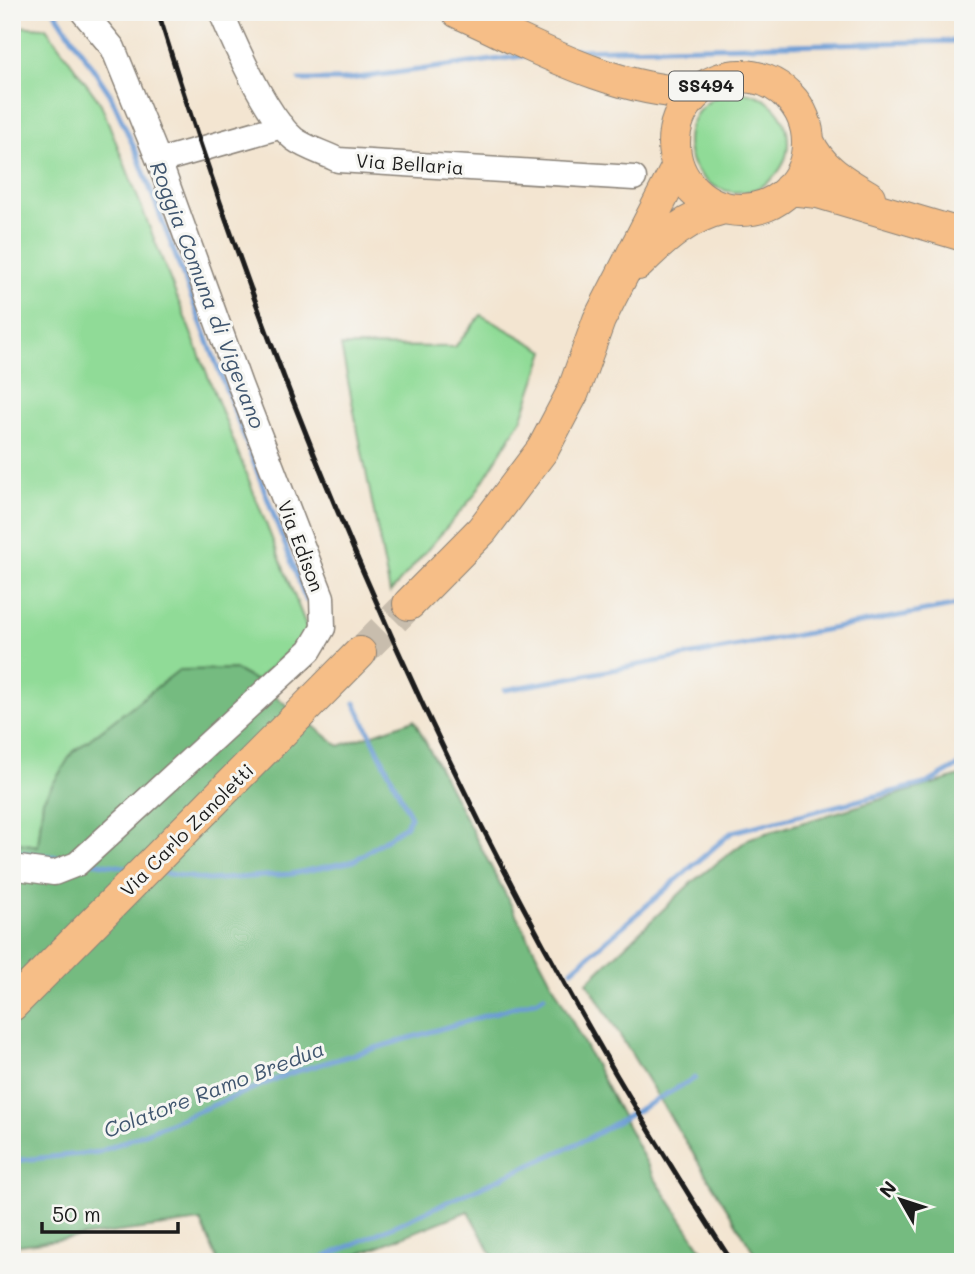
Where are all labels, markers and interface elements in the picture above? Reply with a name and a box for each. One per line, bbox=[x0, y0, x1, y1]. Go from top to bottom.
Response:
road number: SS494 bbox=[669, 72, 743, 100]
street label: Via Bellaria bbox=[355, 147, 465, 180]
water label: Roggia Comuna di Vigevano bbox=[145, 157, 272, 432]
street label: Via Edison bbox=[273, 497, 330, 595]
street label: Via Carlo Zanoletti bbox=[115, 758, 259, 902]
water label: Colatore Ramo Bredua bbox=[99, 1034, 328, 1143]
north arrow bbox=[866, 1166, 936, 1236]
text: N bbox=[873, 1176, 902, 1202]
scale bar bbox=[42, 1190, 178, 1234]
text: 50 m bbox=[52, 1200, 101, 1227]

